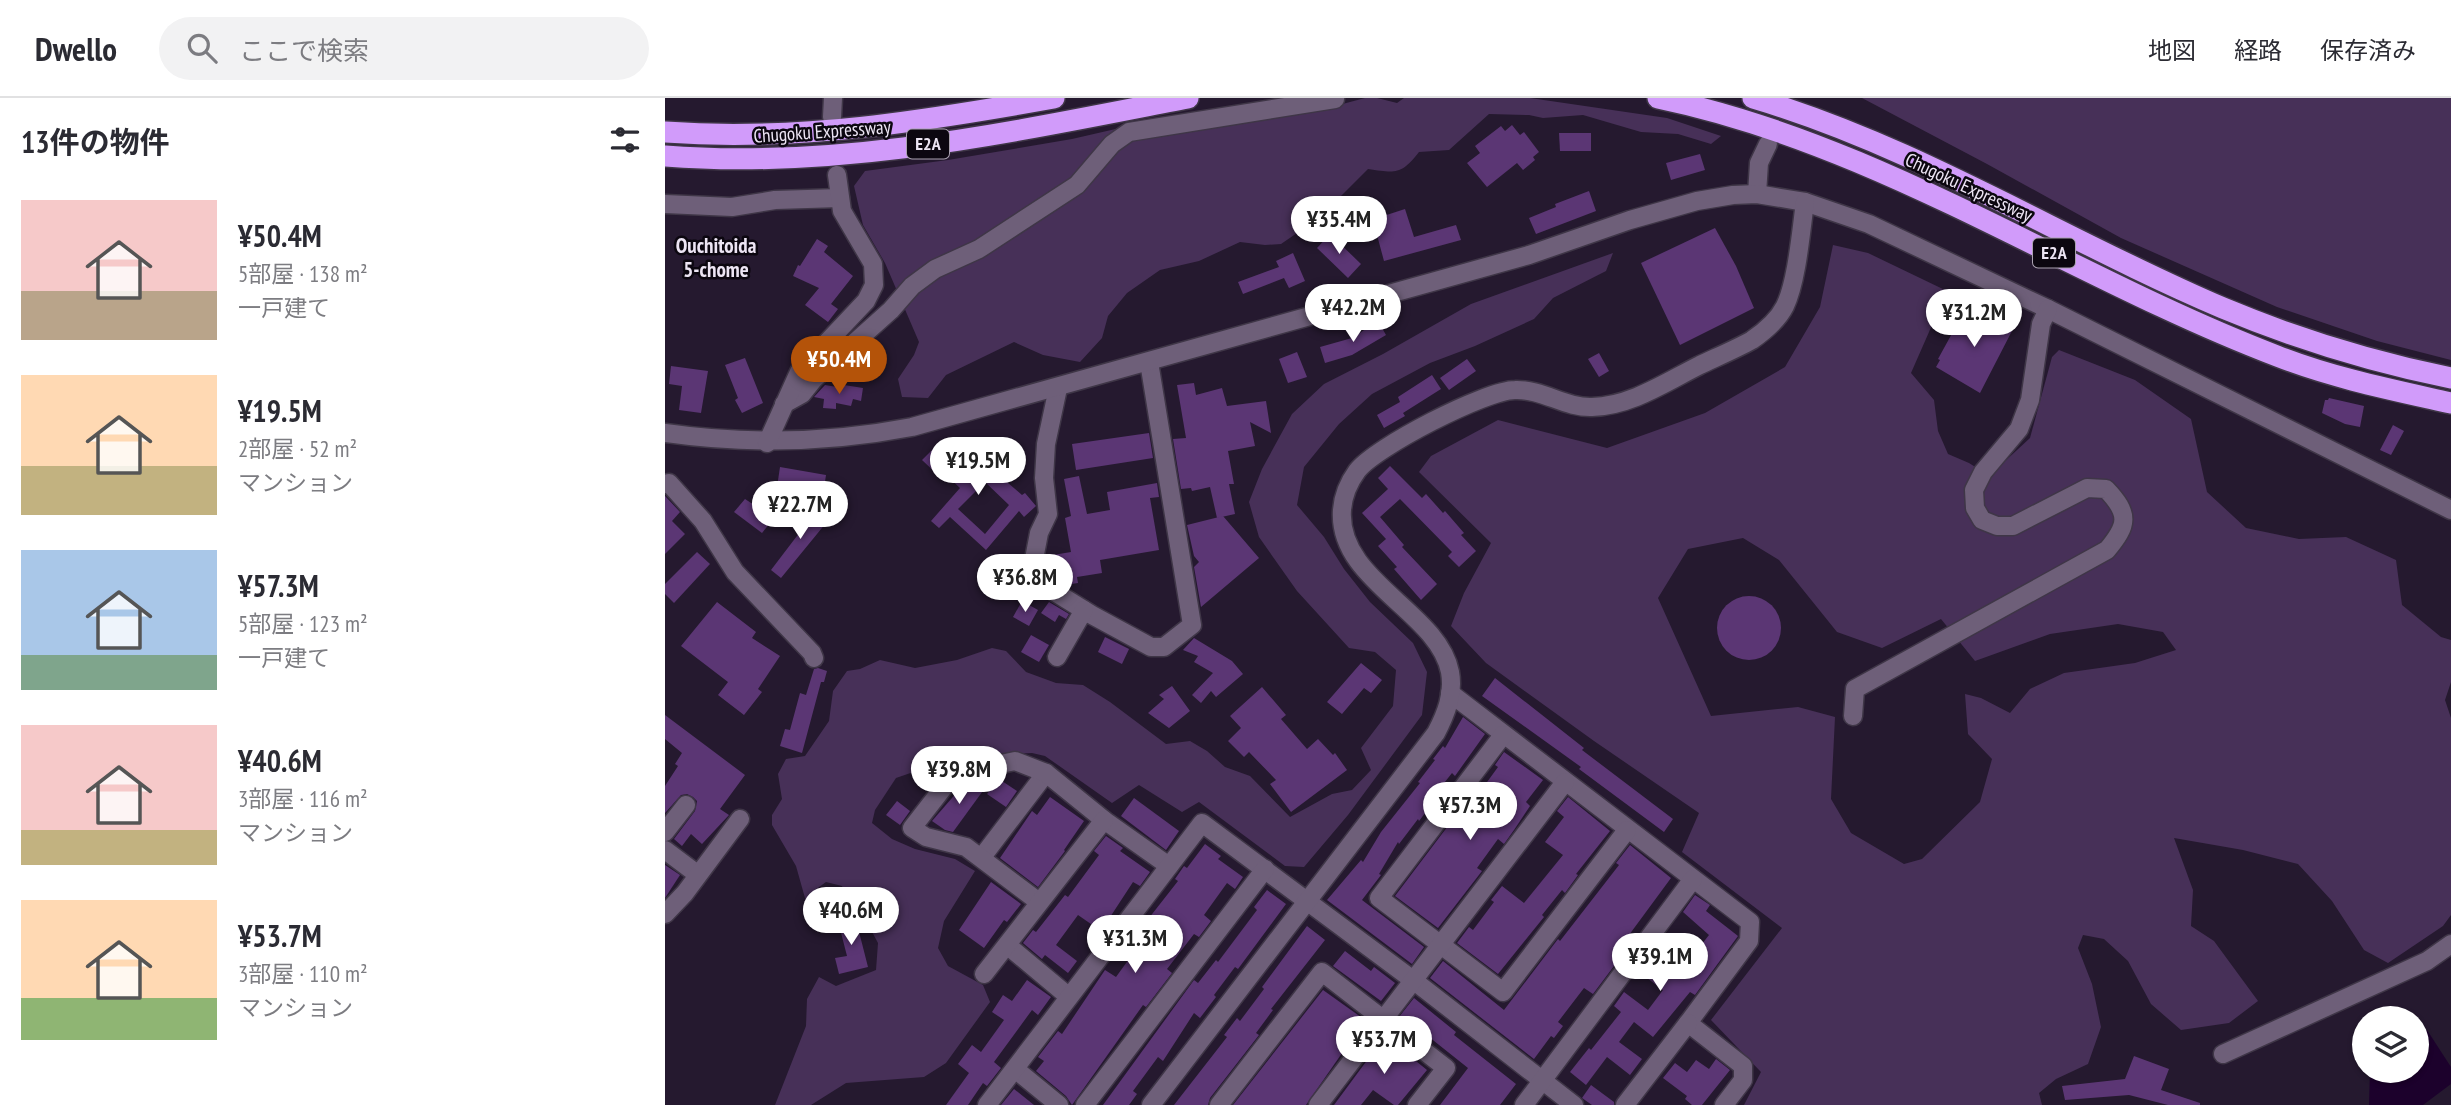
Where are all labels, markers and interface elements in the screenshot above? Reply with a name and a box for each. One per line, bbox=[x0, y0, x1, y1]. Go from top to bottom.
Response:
search box bbox=[159, 17, 649, 80]
text: Dwello bbox=[35, 27, 117, 70]
icon: search bbox=[183, 29, 221, 67]
text: ここで検索 bbox=[239, 34, 369, 67]
text: 地図 bbox=[2148, 35, 2196, 66]
text: 経路 bbox=[2234, 35, 2282, 66]
text: 保存済み bbox=[2320, 35, 2416, 66]
street label: Chugoku Expressway bbox=[753, 114, 892, 148]
icon: filters bbox=[606, 121, 644, 159]
text: 13件の物件 bbox=[21, 122, 170, 161]
road number: E2A bbox=[907, 130, 949, 158]
street label: Chugoku Expressway bbox=[1902, 147, 2037, 227]
pin: ¥35.4M bbox=[1282, 197, 1396, 256]
text: ¥35.4M bbox=[1307, 204, 1371, 233]
text: ¥50.4M bbox=[238, 216, 322, 255]
icon: home bbox=[77, 228, 161, 312]
district label: Ouchitoida 5-chome bbox=[676, 232, 757, 283]
road number: E2A bbox=[2033, 238, 2075, 268]
text: 5部屋 · 138 m² bbox=[238, 259, 368, 288]
pin: ¥42.2M bbox=[1296, 285, 1410, 344]
pin: ¥31.2M bbox=[1917, 289, 2031, 349]
text: ¥42.2M bbox=[1321, 292, 1385, 321]
text: 一戸建て bbox=[238, 293, 330, 322]
text: ¥31.2M bbox=[1942, 297, 2006, 326]
pin: ¥50.4M bbox=[782, 336, 896, 396]
text: ¥50.4M bbox=[807, 344, 871, 373]
text: ¥19.5M bbox=[238, 391, 322, 430]
icon: home bbox=[77, 403, 161, 487]
text: 2部屋 · 52 m² bbox=[238, 434, 357, 463]
pin: ¥19.5M bbox=[921, 438, 1035, 497]
text: ¥19.5M bbox=[946, 445, 1010, 474]
text: マンション bbox=[238, 468, 353, 497]
pin: ¥22.7M bbox=[743, 482, 857, 541]
text: ¥22.7M bbox=[768, 489, 832, 518]
pin: ¥36.8M bbox=[968, 554, 1082, 614]
text: ¥36.8M bbox=[993, 562, 1057, 591]
text: ¥57.3M bbox=[238, 566, 319, 605]
icon: home bbox=[77, 578, 161, 662]
text: 5部屋 · 123 m² bbox=[238, 609, 368, 638]
text: 一戸建て bbox=[238, 643, 330, 672]
text: ¥40.6M bbox=[238, 741, 322, 780]
pin: ¥39.8M bbox=[902, 746, 1016, 806]
icon: home bbox=[77, 753, 161, 837]
text: ¥39.8M bbox=[927, 754, 991, 783]
pin: ¥57.3M bbox=[1413, 782, 1527, 842]
text: 3部屋 · 116 m² bbox=[238, 784, 368, 813]
text: ¥57.3M bbox=[1439, 790, 1501, 819]
text: マンション bbox=[238, 818, 353, 847]
pin: ¥40.6M bbox=[794, 888, 908, 947]
text: ¥40.6M bbox=[819, 895, 883, 924]
text: ¥53.7M bbox=[238, 916, 322, 955]
pin: ¥31.3M bbox=[1078, 916, 1192, 975]
text: ¥31.3M bbox=[1103, 923, 1167, 952]
icon: home bbox=[77, 928, 161, 1012]
pin: ¥39.1M bbox=[1603, 934, 1717, 993]
text: ¥39.1M bbox=[1628, 941, 1692, 970]
text: 3部屋 · 110 m² bbox=[238, 959, 368, 988]
text: マンション bbox=[238, 993, 353, 1022]
map controls bbox=[2352, 1006, 2429, 1083]
button: layers bbox=[2352, 1006, 2429, 1083]
pin: ¥53.7M bbox=[1327, 1016, 1441, 1076]
text: ¥53.7M bbox=[1352, 1024, 1416, 1053]

